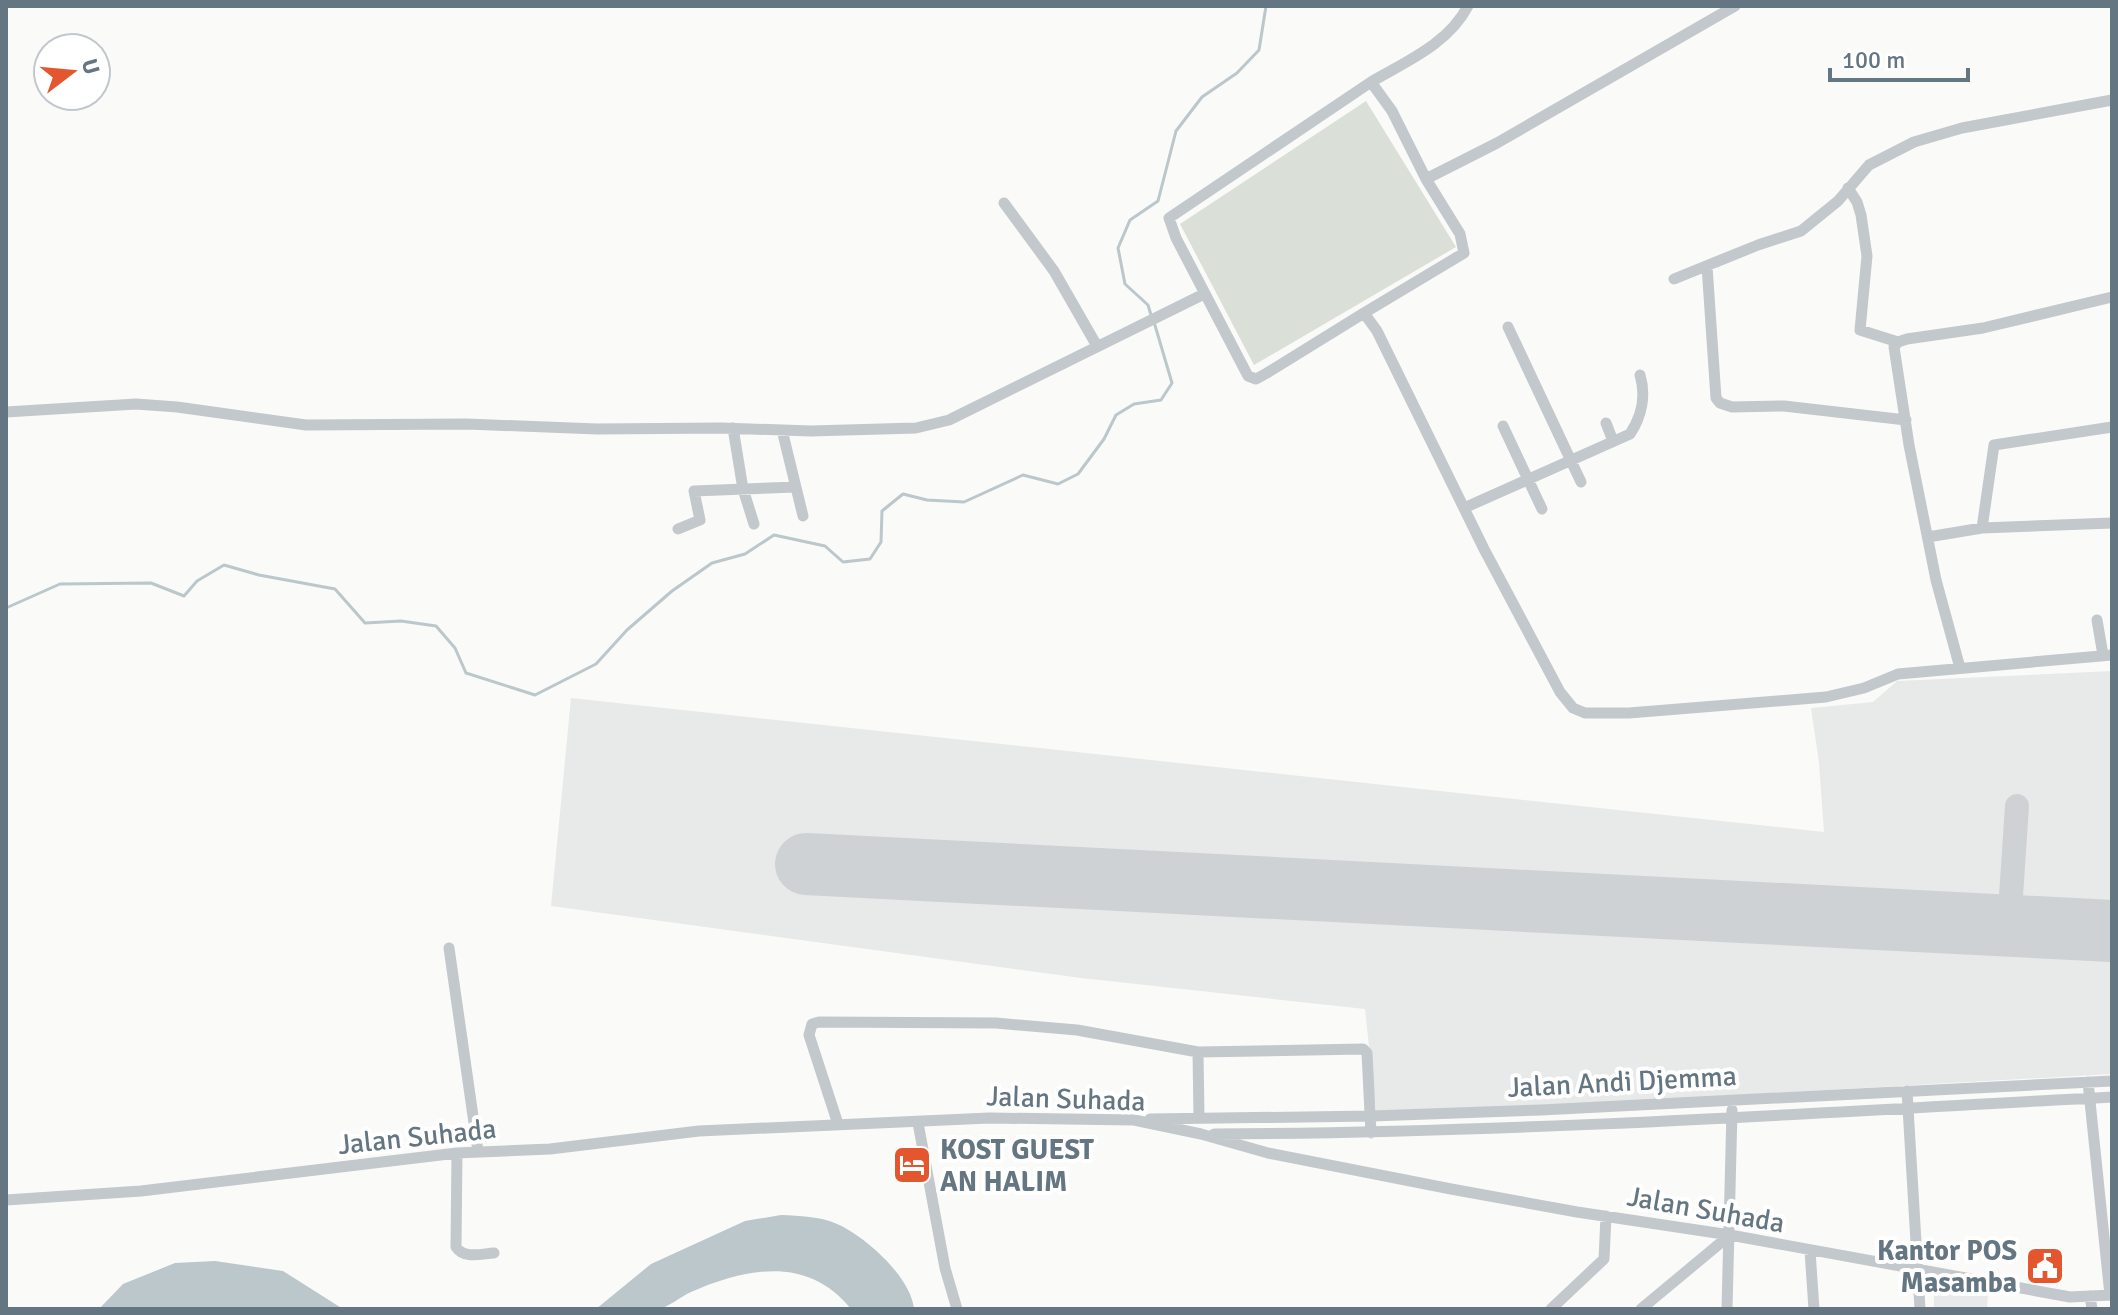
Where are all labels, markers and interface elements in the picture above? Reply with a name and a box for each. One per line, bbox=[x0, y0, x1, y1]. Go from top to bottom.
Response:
north arrow bbox=[32, 32, 112, 112]
scale bar bbox=[1830, 32, 1968, 82]
text: 100 m bbox=[1842, 45, 1905, 75]
text: U bbox=[76, 56, 106, 77]
street label: Jalan Andi Djemma bbox=[1507, 1059, 1738, 1105]
street label: Jalan Suhada bbox=[986, 1079, 1146, 1119]
street label: Jalan Suhada bbox=[336, 1112, 498, 1162]
place label: KOST GUEST AN HALIM bbox=[940, 1133, 1094, 1199]
hotel icon: KOST GUEST AN HALIM bbox=[891, 1144, 933, 1186]
street label: Jalan Suhada bbox=[1625, 1179, 1787, 1241]
place label: Kantor POS Masamba bbox=[1877, 1234, 2017, 1300]
public building icon: Kantor POS Masamba bbox=[2024, 1245, 2066, 1287]

